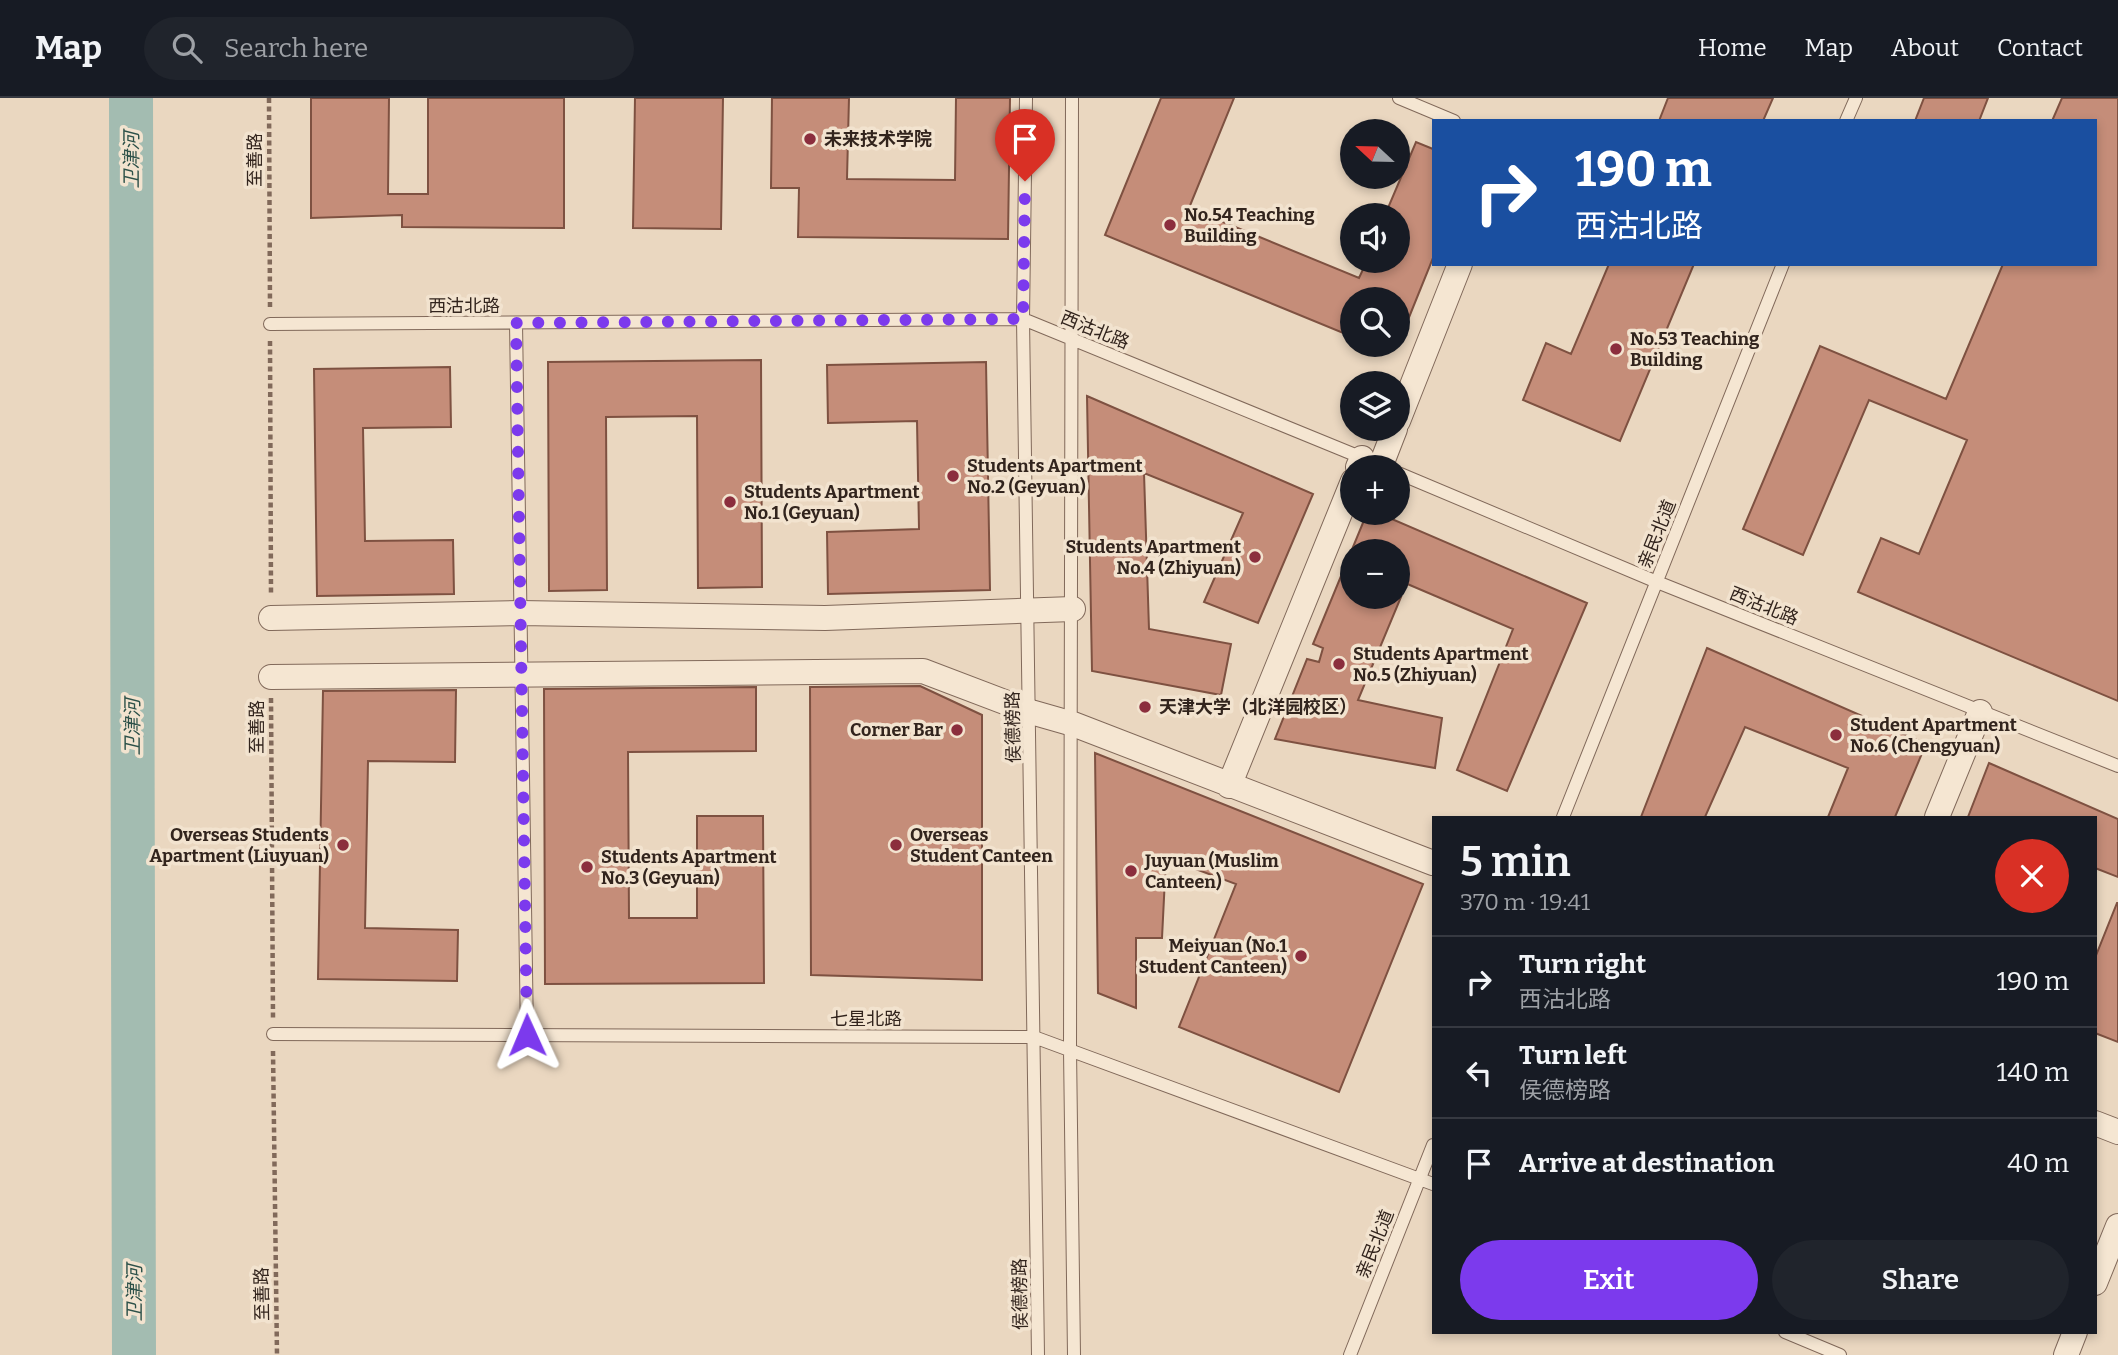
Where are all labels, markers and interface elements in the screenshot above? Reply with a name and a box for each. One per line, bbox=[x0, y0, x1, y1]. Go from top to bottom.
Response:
search box bbox=[144, 17, 634, 80]
text: Map bbox=[35, 28, 102, 68]
icon: search bbox=[168, 29, 206, 67]
text: Search here bbox=[224, 33, 368, 64]
text: Home bbox=[1698, 34, 1767, 62]
text: Map bbox=[1805, 34, 1853, 62]
text: About bbox=[1891, 34, 1959, 62]
text: Contact bbox=[1997, 34, 2083, 62]
pin bbox=[995, 109, 1055, 181]
north arrow bbox=[1340, 119, 1410, 189]
map controls bbox=[1340, 119, 1410, 609]
icon: arrive bbox=[1006, 120, 1044, 158]
water label: 卫津河 bbox=[120, 128, 143, 189]
place label: 未来技术学院 bbox=[824, 128, 932, 150]
marker: 未来技术学院 bbox=[802, 131, 818, 147]
street label: 至善路 bbox=[244, 133, 266, 187]
text: 190 m bbox=[1575, 140, 1712, 199]
icon: right bbox=[1460, 147, 1551, 238]
button: sound bbox=[1340, 203, 1410, 273]
place label: No.54 Teaching Building bbox=[1184, 204, 1315, 247]
text: 西沽北路 bbox=[1575, 207, 1703, 245]
marker: No.54 Teaching Building bbox=[1162, 217, 1178, 233]
button: search bbox=[1340, 287, 1410, 357]
street label: 西沽北路 bbox=[428, 295, 500, 317]
street label: 西沽北路 bbox=[1058, 306, 1132, 354]
place label: No.53 Teaching Building bbox=[1630, 328, 1760, 371]
marker: No.53 Teaching Building bbox=[1608, 341, 1624, 357]
button: layers bbox=[1340, 371, 1410, 441]
place label: Students Apartment No.2 (Geyuan) bbox=[967, 455, 1143, 498]
button: + bbox=[1340, 455, 1410, 525]
marker: Students Apartment No.2 (Geyuan) bbox=[945, 468, 961, 484]
place label: Students Apartment No.1 (Geyuan) bbox=[744, 481, 920, 524]
marker: Students Apartment No.1 (Geyuan) bbox=[722, 494, 738, 510]
street label: 亲民北道 bbox=[1633, 497, 1681, 571]
place label: Students Apartment No.4 (Zhiyuan) bbox=[1065, 536, 1241, 579]
button: − bbox=[1340, 539, 1410, 609]
marker: Students Apartment No.4 (Zhiyuan) bbox=[1247, 549, 1263, 565]
street label: 西沽北路 bbox=[1727, 582, 1801, 630]
place label: Students Apartment No.5 (Zhiyuan) bbox=[1353, 643, 1529, 686]
marker: Students Apartment No.5 (Zhiyuan) bbox=[1331, 656, 1347, 672]
street label: 侯德榜路 bbox=[1001, 691, 1025, 763]
water label: 卫津河 bbox=[121, 695, 144, 756]
place label: 天津大学（北洋园校区） bbox=[1159, 696, 1357, 718]
marker: 天津大学（北洋园校区） bbox=[1137, 699, 1153, 715]
street label: 至善路 bbox=[246, 700, 268, 754]
place label: Student Apartment No.6 (Chengyuan) bbox=[1850, 714, 2017, 757]
place label: Corner Bar bbox=[850, 719, 944, 741]
marker: Corner Bar bbox=[949, 722, 965, 738]
marker: Student Apartment No.6 (Chengyuan) bbox=[1828, 727, 1844, 743]
place label: Overseas Students Apartment (Liuyuan) bbox=[149, 824, 329, 867]
place label: Overseas Student Canteen bbox=[910, 824, 1053, 867]
marker: Overseas Students Apartment (Liuyuan) bbox=[335, 837, 351, 853]
marker: Overseas Student Canteen bbox=[888, 837, 904, 853]
text: 5 min bbox=[1460, 837, 1571, 887]
button: close bbox=[1995, 839, 2069, 913]
place label: Students Apartment No.3 (Geyuan) bbox=[601, 846, 777, 889]
place label: Juyuan (Muslim Canteen) bbox=[1144, 850, 1279, 893]
marker: Students Apartment No.3 (Geyuan) bbox=[579, 859, 595, 875]
marker: Juyuan (Muslim Canteen) bbox=[1123, 863, 1139, 879]
text: 370 m · 19:41 bbox=[1460, 888, 1590, 916]
place label: Meiyuan (No.1 Student Canteen) bbox=[1139, 935, 1287, 978]
marker: Meiyuan (No.1 Student Canteen) bbox=[1293, 948, 1309, 964]
text: Turn right bbox=[1519, 949, 1646, 980]
icon: right bbox=[1460, 963, 1498, 1001]
text: 190 m bbox=[1997, 966, 2069, 997]
text: 西沽北路 bbox=[1519, 985, 1611, 1013]
position arrow bbox=[490, 998, 564, 1072]
street label: 七星北路 bbox=[830, 1008, 902, 1030]
text: Turn left bbox=[1519, 1040, 1627, 1071]
icon: left bbox=[1460, 1054, 1498, 1092]
text: 140 m bbox=[1997, 1057, 2069, 1088]
text: 侯德榜路 bbox=[1519, 1076, 1611, 1104]
icon: arrive bbox=[1460, 1145, 1498, 1183]
text: Arrive at destination bbox=[1519, 1148, 1774, 1179]
text: 40 m bbox=[2007, 1148, 2069, 1179]
street label: 亲民北道 bbox=[1351, 1207, 1399, 1281]
button: Exit bbox=[1460, 1240, 1758, 1320]
button: Share bbox=[1772, 1240, 2069, 1320]
street label: 侯德榜路 bbox=[1008, 1258, 1032, 1330]
water label: 卫津河 bbox=[123, 1261, 146, 1322]
street label: 至善路 bbox=[251, 1267, 273, 1321]

